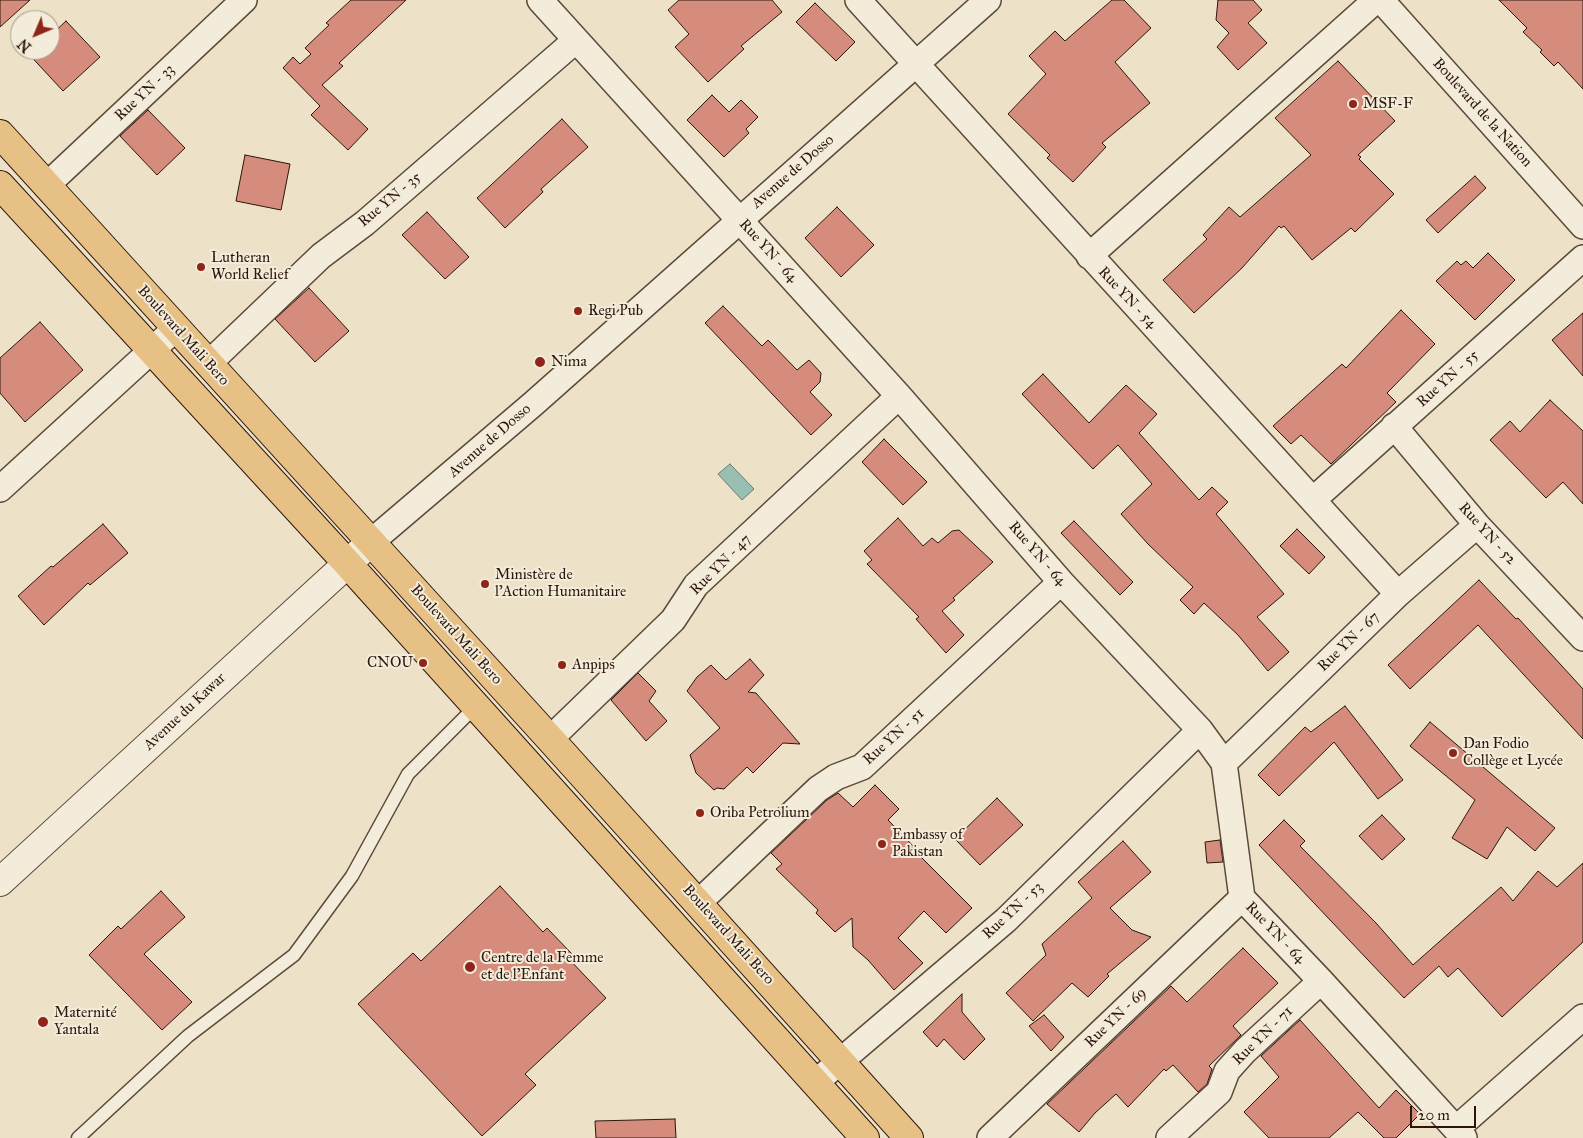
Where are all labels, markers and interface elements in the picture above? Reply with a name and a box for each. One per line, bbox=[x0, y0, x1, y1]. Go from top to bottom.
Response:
north arrow bbox=[10, 10, 60, 60]
text: N bbox=[15, 35, 35, 55]
street label: Boulevard de la Nation bbox=[1428, 55, 1536, 171]
street label: Rue YN - 33 bbox=[111, 61, 179, 125]
place label: MSF-F bbox=[1363, 95, 1413, 113]
marker: MSF-F bbox=[1347, 98, 1359, 110]
street label: Avenue de Dosso bbox=[748, 131, 838, 213]
street label: Rue YN - 35 bbox=[355, 169, 425, 231]
street label: Rue YN - 64 bbox=[735, 216, 801, 286]
place label: Lutheran World Relief bbox=[211, 249, 289, 284]
marker: Lutheran World Relief bbox=[195, 261, 207, 273]
street label: Rue YN - 54 bbox=[1094, 263, 1160, 333]
street label: Boulevard Mali Bero bbox=[133, 282, 233, 390]
place label: Regi Pub bbox=[588, 302, 643, 320]
marker: Regi Pub bbox=[572, 305, 584, 317]
street label: Rue YN - 55 bbox=[1413, 347, 1483, 411]
place label: Nima bbox=[551, 353, 587, 371]
marker: Nima bbox=[533, 355, 547, 369]
street label: Avenue de Dosso bbox=[445, 400, 535, 482]
street label: Rue YN - 52 bbox=[1454, 499, 1520, 569]
street label: Rue YN - 64 bbox=[1004, 518, 1070, 590]
street label: Rue YN - 47 bbox=[687, 531, 755, 599]
place label: Ministère de l'Action Humanitaire bbox=[495, 566, 626, 601]
marker: Ministère de l'Action Humanitaire bbox=[479, 578, 491, 590]
street label: Boulevard Mali Bero bbox=[406, 581, 506, 689]
street label: Rue YN - 67 bbox=[1314, 608, 1384, 676]
place label: CNOU bbox=[367, 654, 413, 672]
place label: Anpips bbox=[572, 656, 615, 674]
marker: CNOU bbox=[417, 657, 429, 669]
marker: Anpips bbox=[556, 659, 568, 671]
street label: Avenue du Kawar bbox=[140, 669, 230, 755]
street label: Rue YN - 51 bbox=[860, 705, 928, 769]
place label: Dan Fodio Collège et Lycée bbox=[1463, 735, 1563, 770]
marker: Dan Fodio Collège et Lycée bbox=[1447, 747, 1459, 759]
place label: Oriba Petrolium bbox=[710, 804, 810, 822]
marker: Oriba Petrolium bbox=[694, 807, 706, 819]
place label: Embassy of Pakistan bbox=[892, 826, 963, 861]
marker: Embassy of Pakistan bbox=[876, 838, 888, 850]
street label: Rue YN - 53 bbox=[979, 879, 1047, 943]
street label: Boulevard Mali Bero bbox=[678, 881, 778, 989]
street label: Rue YN - 64 bbox=[1241, 898, 1309, 968]
place label: Centre de la Femme et de l'Enfant bbox=[481, 949, 604, 984]
marker: Centre de la Femme et de l'Enfant bbox=[463, 960, 477, 974]
street label: Rue YN - 69 bbox=[1081, 984, 1151, 1052]
street label: Rue YN - 71 bbox=[1229, 1003, 1297, 1069]
place label: Maternité Yantala bbox=[54, 1004, 117, 1039]
marker: Maternité Yantala bbox=[36, 1015, 50, 1029]
scale bar bbox=[1413, 1096, 1479, 1128]
text: 20 m bbox=[1418, 1106, 1450, 1124]

